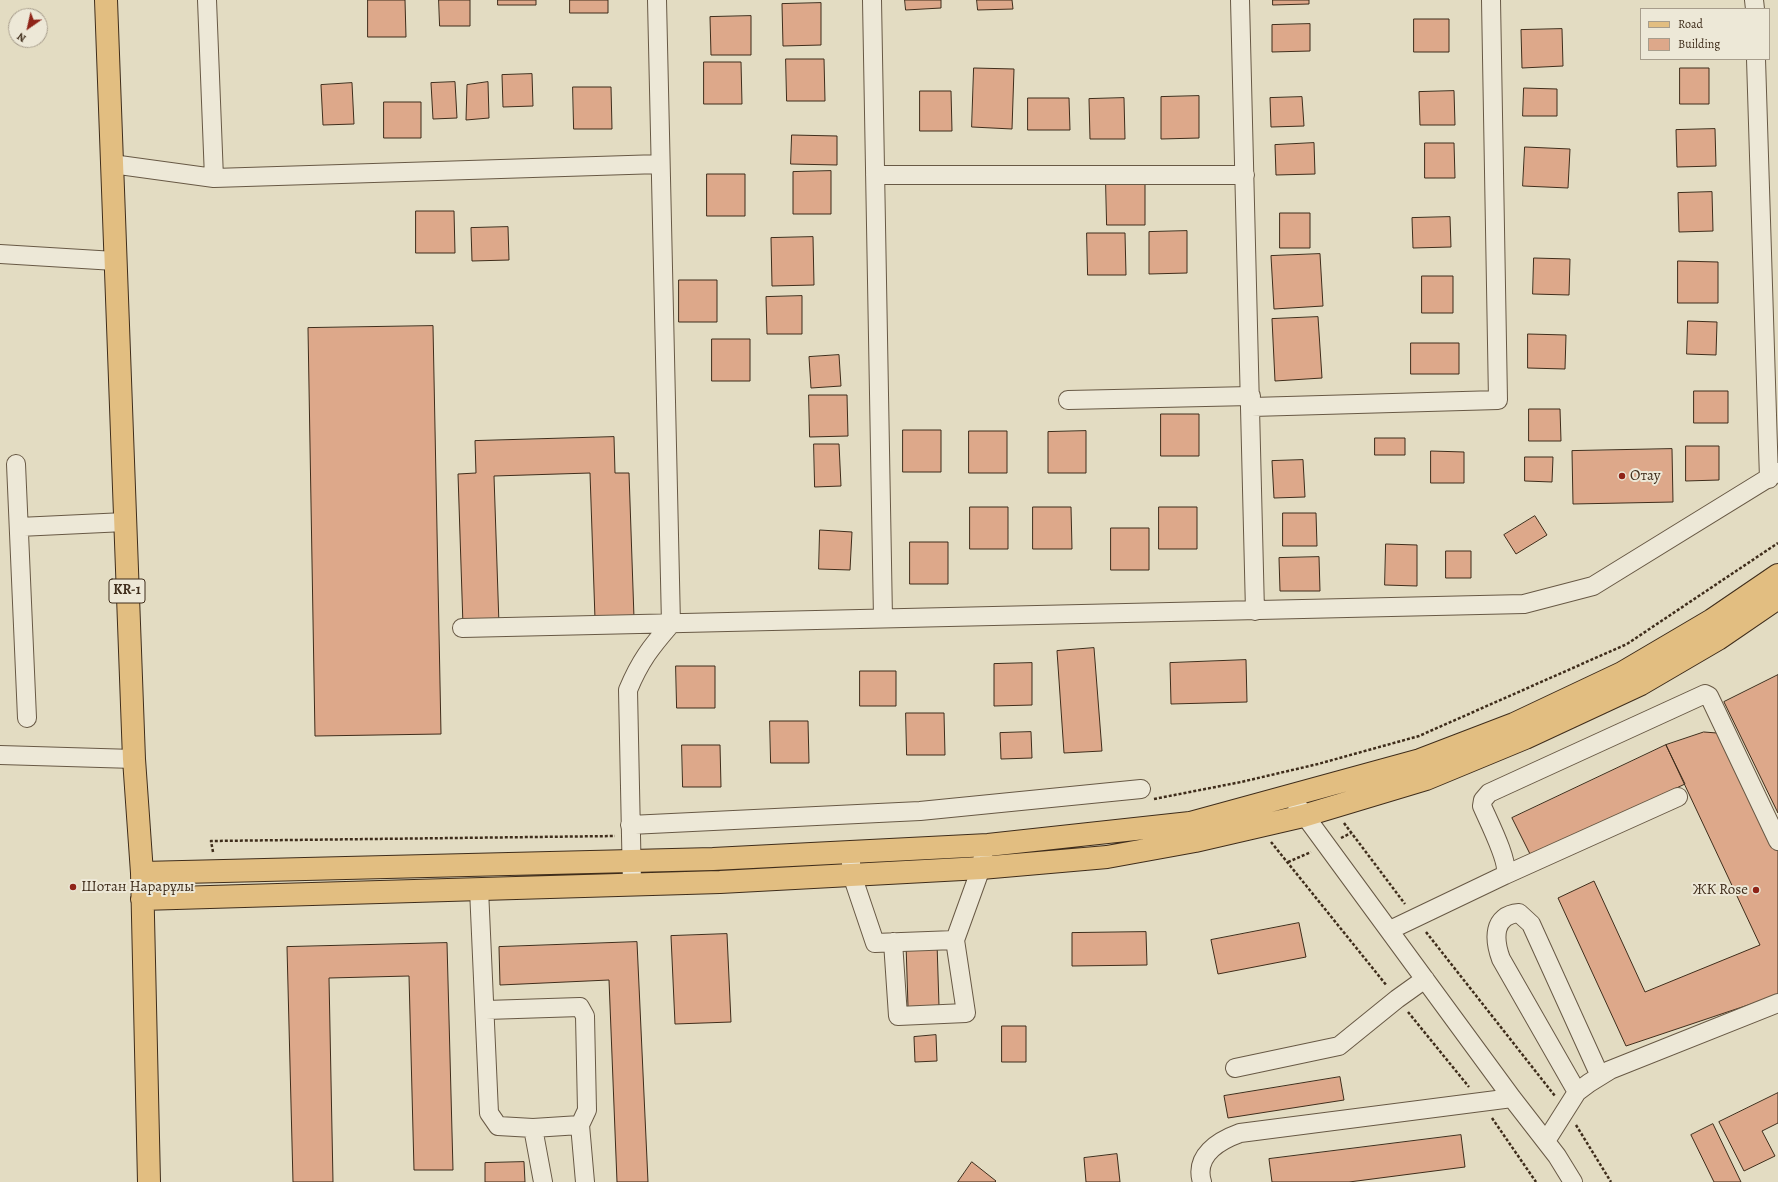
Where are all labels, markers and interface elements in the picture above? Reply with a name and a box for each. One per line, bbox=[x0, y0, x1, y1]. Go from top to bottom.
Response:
north arrow bbox=[8, 8, 48, 48]
legend bbox=[1640, 8, 1770, 60]
text: Road bbox=[1678, 16, 1703, 32]
text: N bbox=[14, 29, 29, 46]
text: Building bbox=[1678, 36, 1720, 52]
place label: Отау bbox=[1630, 467, 1660, 485]
marker: Отау bbox=[1617, 471, 1627, 481]
road number: KR-1 bbox=[109, 579, 145, 603]
place label: Шотан Нарарұлы bbox=[81, 878, 194, 896]
place label: ЖК Rose bbox=[1693, 881, 1748, 899]
marker: Шотан Нарарұлы bbox=[68, 882, 78, 892]
marker: ЖК Rose bbox=[1751, 885, 1761, 895]

